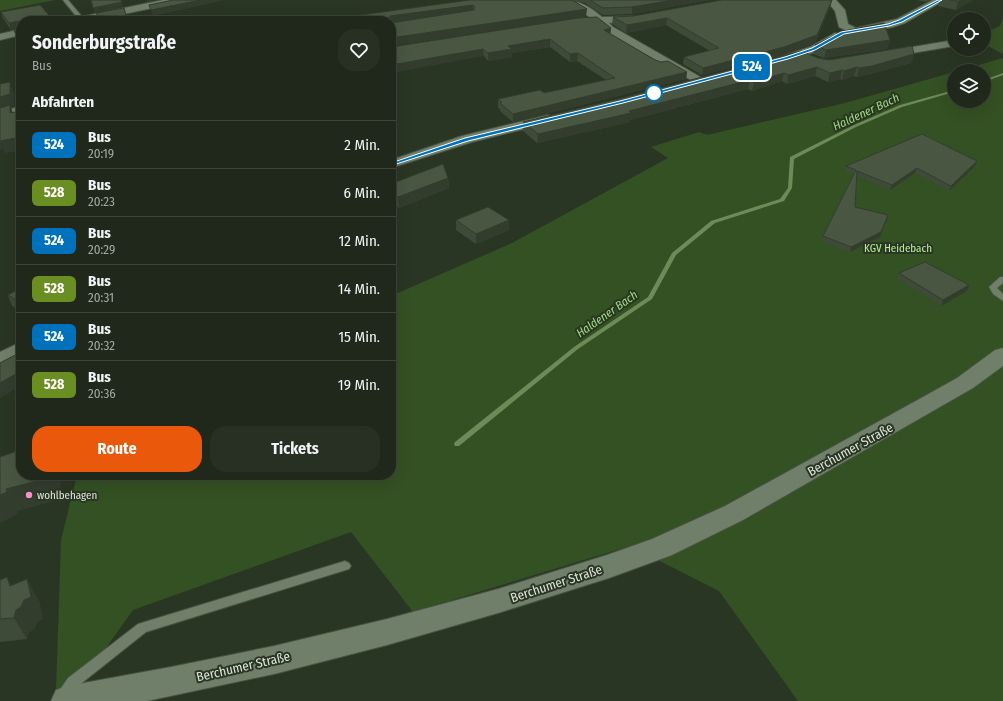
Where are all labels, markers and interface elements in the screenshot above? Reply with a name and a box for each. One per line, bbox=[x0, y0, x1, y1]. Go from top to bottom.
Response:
map controls bbox=[947, 12, 991, 108]
button: locate bbox=[947, 12, 991, 56]
button: heart bbox=[338, 29, 380, 71]
text: Sonderburgstraße bbox=[32, 31, 176, 54]
line badge: 524 bbox=[729, 54, 775, 80]
text: Bus bbox=[32, 58, 51, 73]
text: 524 bbox=[742, 58, 762, 75]
button: layers bbox=[947, 64, 991, 108]
unlabelled marker bbox=[645, 84, 663, 102]
water label: Haldener Bach bbox=[831, 90, 901, 134]
text: Abfahrten bbox=[32, 93, 94, 111]
text: Bus bbox=[88, 128, 111, 146]
text: 524 bbox=[44, 136, 64, 153]
text: 2 Min. bbox=[344, 136, 380, 154]
text: 20:19 bbox=[88, 146, 114, 161]
text: Bus bbox=[88, 176, 111, 194]
text: 528 bbox=[44, 184, 64, 201]
text: 6 Min. bbox=[344, 184, 380, 202]
text: 20:23 bbox=[88, 194, 115, 209]
text: Bus bbox=[88, 224, 111, 242]
text: 524 bbox=[44, 232, 64, 249]
text: 12 Min. bbox=[338, 232, 380, 250]
text: 20:29 bbox=[88, 242, 115, 257]
park label: KGV Heidebach bbox=[864, 242, 932, 255]
text: Bus bbox=[88, 272, 111, 290]
text: 528 bbox=[44, 280, 64, 297]
text: 14 Min. bbox=[338, 280, 380, 298]
water label: Haldener Bach bbox=[574, 288, 640, 340]
text: 20:31 bbox=[88, 290, 114, 305]
text: Bus bbox=[88, 320, 111, 338]
text: 524 bbox=[44, 328, 64, 345]
text: 15 Min. bbox=[338, 328, 380, 346]
text: 20:32 bbox=[88, 338, 115, 353]
text: Bus bbox=[88, 368, 111, 386]
text: 528 bbox=[44, 376, 64, 393]
text: 19 Min. bbox=[338, 376, 380, 394]
text: 20:36 bbox=[88, 386, 116, 401]
street label: Berchumer Straße bbox=[805, 420, 896, 479]
button: Route bbox=[32, 426, 202, 472]
button: Tickets bbox=[210, 426, 380, 472]
place label: wohlbehagen bbox=[37, 489, 97, 502]
marker: wohlbehagen bbox=[24, 490, 34, 500]
street label: Berchumer Straße bbox=[508, 562, 604, 605]
street label: Berchumer Straße bbox=[195, 648, 291, 685]

